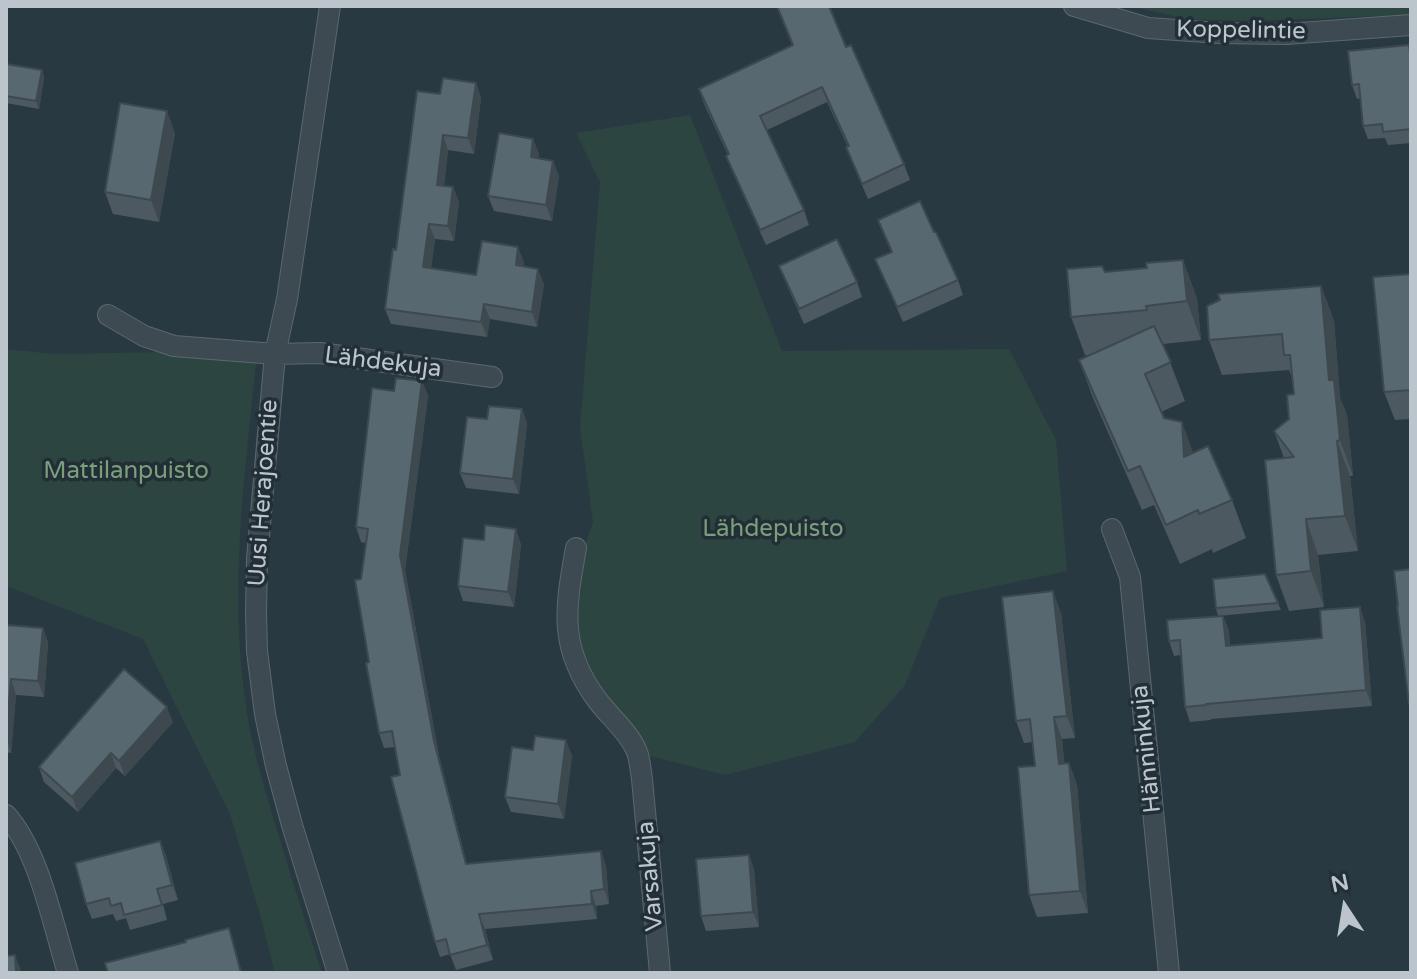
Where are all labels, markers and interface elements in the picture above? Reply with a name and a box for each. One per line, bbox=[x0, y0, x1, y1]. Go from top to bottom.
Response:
street label: Koppelintie bbox=[1176, 15, 1306, 47]
street label: Lähdekuja bbox=[323, 342, 443, 384]
street label: Uusi Herajoentie bbox=[243, 398, 285, 588]
park label: Mattilanpuisto bbox=[43, 458, 209, 486]
park label: Lähdepuisto bbox=[702, 516, 844, 544]
street label: Hänninkuja bbox=[1126, 683, 1168, 815]
street label: Varsakuja bbox=[632, 820, 670, 932]
north arrow bbox=[1305, 867, 1385, 947]
text: N bbox=[1329, 869, 1351, 898]

